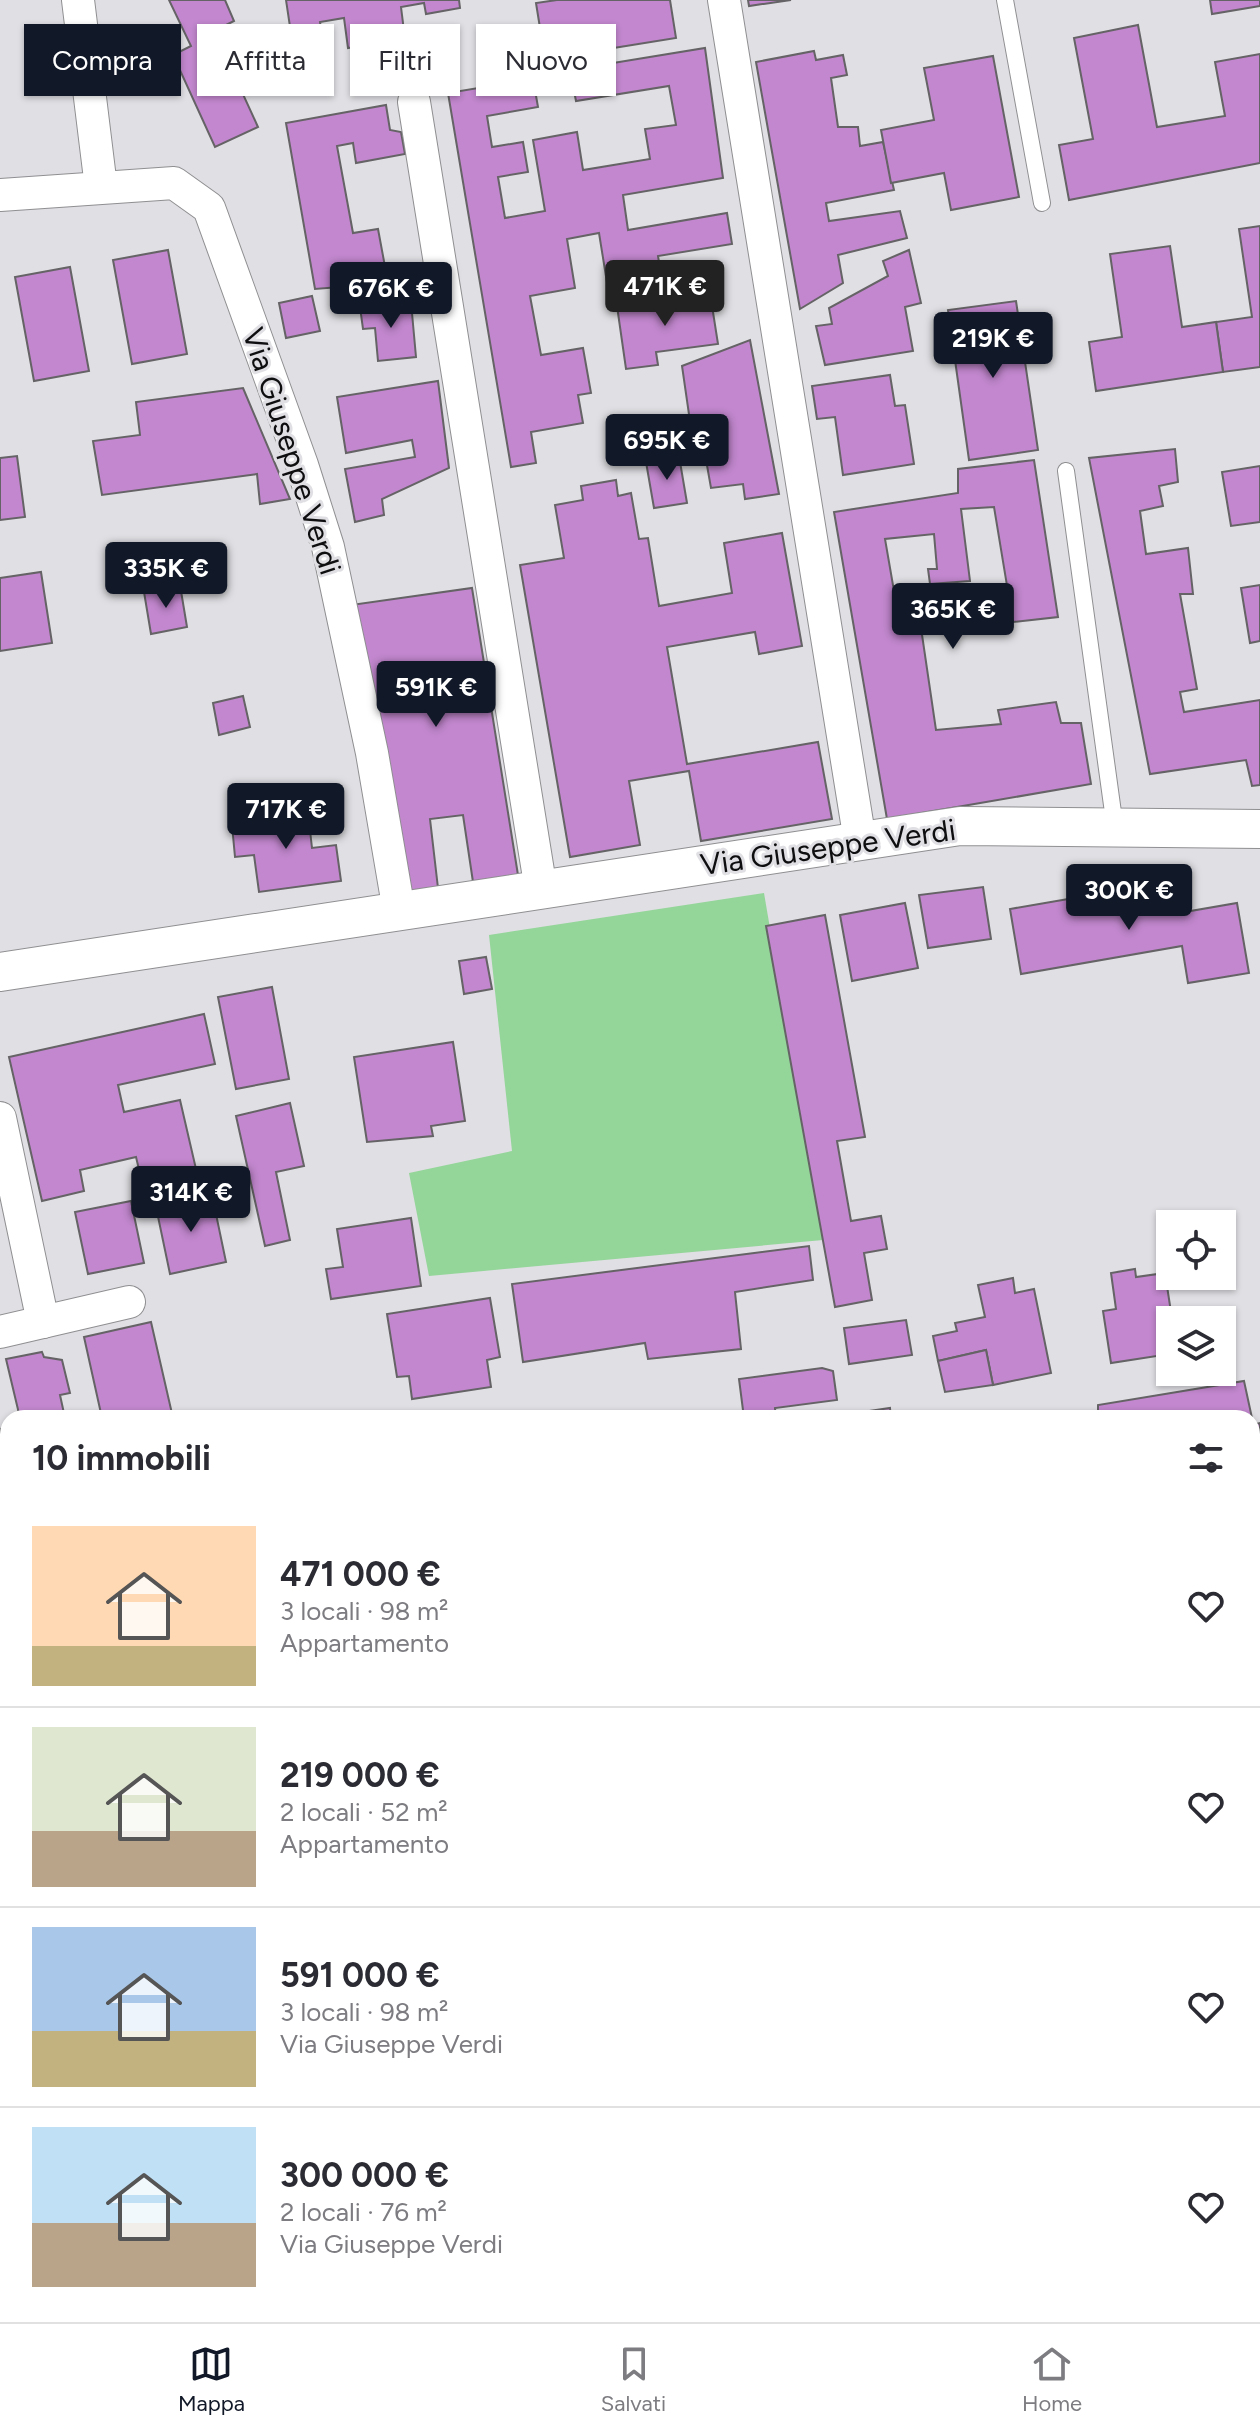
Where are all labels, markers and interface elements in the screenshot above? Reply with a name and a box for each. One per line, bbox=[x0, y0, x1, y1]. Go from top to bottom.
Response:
chip: Compra bbox=[24, 24, 181, 96]
chip: Affitta bbox=[197, 24, 334, 96]
chip: Filtri bbox=[350, 24, 460, 96]
chip: Nuovo bbox=[476, 24, 616, 96]
pin: 471K € bbox=[600, 260, 730, 328]
pin: 676K € bbox=[326, 262, 456, 330]
text: 471K € bbox=[623, 270, 707, 302]
text: 676K € bbox=[348, 272, 434, 304]
pin: 219K € bbox=[928, 312, 1058, 380]
text: 219K € bbox=[952, 322, 1034, 354]
street label: Via Giuseppe Verdi bbox=[235, 323, 349, 579]
pin: 695K € bbox=[602, 414, 732, 482]
text: 695K € bbox=[624, 424, 710, 456]
pin: 335K € bbox=[101, 542, 231, 610]
text: 335K € bbox=[123, 552, 209, 584]
pin: 365K € bbox=[888, 583, 1018, 651]
text: 365K € bbox=[910, 593, 996, 625]
pin: 591K € bbox=[371, 661, 501, 729]
text: 591K € bbox=[395, 671, 477, 703]
pin: 717K € bbox=[221, 783, 351, 851]
text: 717K € bbox=[245, 793, 327, 825]
street label: Via Giuseppe Verdi bbox=[698, 811, 958, 883]
pin: 300K € bbox=[1064, 864, 1194, 932]
text: 300K € bbox=[1084, 874, 1174, 906]
pin: 314K € bbox=[126, 1166, 256, 1234]
text: 314K € bbox=[149, 1176, 233, 1208]
map controls bbox=[1156, 1210, 1236, 1386]
button: locate bbox=[1156, 1210, 1236, 1290]
button: layers bbox=[1156, 1306, 1236, 1386]
icon: filters bbox=[1184, 1436, 1228, 1480]
text: 10 immobili bbox=[32, 1438, 211, 1479]
text: 471 000 € bbox=[280, 1554, 441, 1595]
icon: home bbox=[96, 1558, 192, 1654]
icon: heart bbox=[1184, 1584, 1228, 1628]
text: 3 locali · 98 m² bbox=[280, 1595, 449, 1627]
text: Appartamento bbox=[280, 1627, 449, 1659]
text: 219 000 € bbox=[280, 1755, 440, 1796]
icon: home bbox=[96, 1759, 192, 1855]
icon: heart bbox=[1184, 1785, 1228, 1829]
text: 2 locali · 52 m² bbox=[280, 1796, 448, 1828]
text: Appartamento bbox=[280, 1828, 449, 1860]
text: 591 000 € bbox=[280, 1955, 440, 1996]
icon: home bbox=[96, 1959, 192, 2055]
icon: heart bbox=[1184, 1985, 1228, 2029]
text: 3 locali · 98 m² bbox=[280, 1996, 449, 2028]
text: Via Giuseppe Verdi bbox=[280, 2028, 503, 2060]
text: 300 000 € bbox=[280, 2155, 449, 2196]
icon: home bbox=[96, 2159, 192, 2255]
icon: heart bbox=[1184, 2185, 1228, 2229]
text: 2 locali · 76 m² bbox=[280, 2196, 447, 2228]
text: Via Giuseppe Verdi bbox=[280, 2228, 503, 2260]
tab: Mappa bbox=[178, 2342, 245, 2417]
tab: Salvati bbox=[601, 2342, 666, 2417]
tab: Home bbox=[1022, 2342, 1082, 2417]

